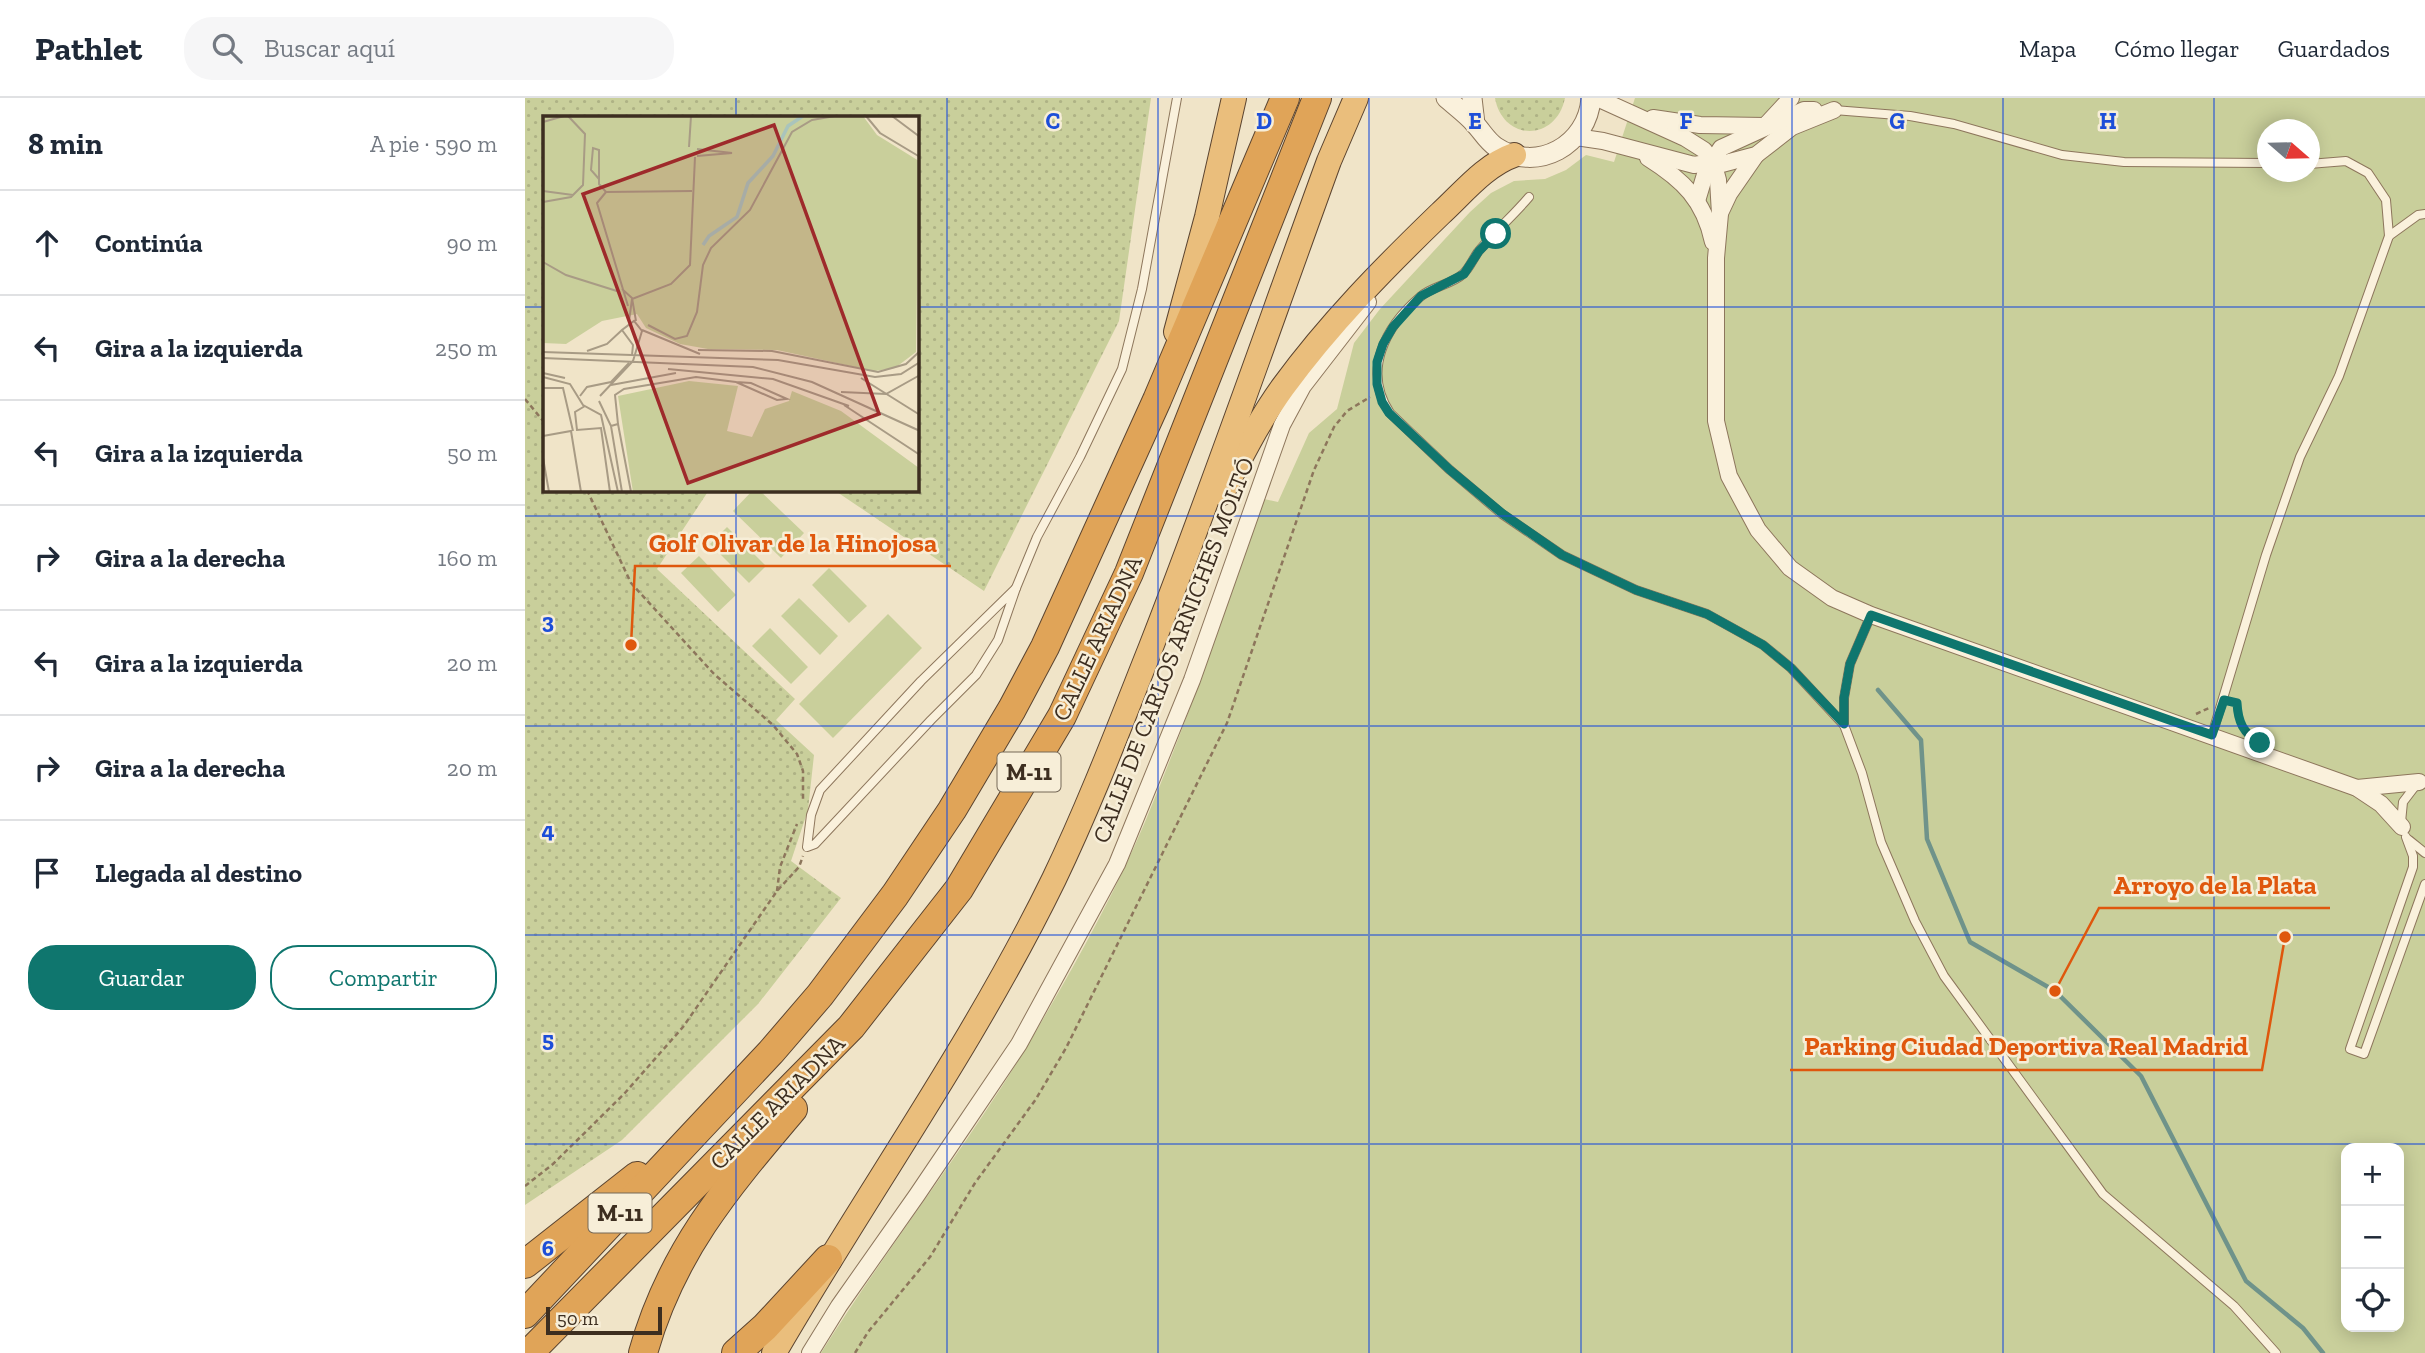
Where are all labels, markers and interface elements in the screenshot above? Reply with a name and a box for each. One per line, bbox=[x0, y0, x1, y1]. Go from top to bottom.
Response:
search box bbox=[184, 17, 674, 80]
text: Pathlet bbox=[35, 29, 142, 68]
icon: search bbox=[208, 29, 246, 67]
text: Buscar aquí bbox=[264, 32, 395, 64]
text: Mapa bbox=[2019, 34, 2076, 63]
text: Cómo llegar bbox=[2114, 34, 2240, 63]
text: Guardados bbox=[2278, 34, 2390, 63]
text: C bbox=[1046, 107, 1060, 135]
text: D bbox=[1256, 107, 1272, 135]
text: E bbox=[1468, 107, 1482, 135]
text: F bbox=[1679, 107, 1693, 135]
text: G bbox=[1889, 107, 1905, 135]
text: H bbox=[2099, 107, 2117, 135]
inset map bbox=[543, 116, 919, 492]
north arrow bbox=[2257, 119, 2320, 182]
text: 8 min bbox=[28, 126, 103, 162]
text: A pie · 590 m bbox=[370, 130, 497, 158]
route start bbox=[1480, 218, 1511, 249]
icon: ahead bbox=[28, 224, 66, 262]
text: Continúa bbox=[95, 227, 203, 259]
text: 90 m bbox=[446, 229, 497, 257]
icon: left bbox=[28, 329, 66, 367]
text: Gira a la izquierda bbox=[95, 332, 303, 364]
text: 250 m bbox=[435, 334, 497, 362]
icon: left bbox=[28, 434, 66, 472]
text: Gira a la izquierda bbox=[95, 437, 303, 469]
text: 50 m bbox=[447, 439, 497, 467]
street label: CALLE DE CARLOS ARNICHES MOLTÓ bbox=[1086, 453, 1260, 847]
callout: Golf Olivar de la Hinojosa bbox=[635, 519, 951, 566]
text: Golf Olivar de la Hinojosa bbox=[649, 527, 937, 559]
icon: right bbox=[28, 539, 66, 577]
text: Gira a la derecha bbox=[95, 542, 285, 574]
text: 160 m bbox=[438, 544, 497, 572]
street label: CALLE ARIADNA bbox=[1046, 550, 1148, 725]
text: 3 bbox=[542, 607, 554, 635]
icon: left bbox=[28, 644, 66, 682]
text: Gira a la izquierda bbox=[95, 647, 303, 679]
text: 20 m bbox=[447, 649, 497, 677]
route end bbox=[2244, 727, 2275, 758]
icon: right bbox=[28, 749, 66, 787]
text: Gira a la derecha bbox=[95, 752, 285, 784]
road number: M-11 bbox=[997, 752, 1061, 792]
text: 20 m bbox=[447, 754, 497, 782]
text: 4 bbox=[541, 816, 555, 844]
icon: arrive bbox=[28, 854, 66, 892]
text: Llegada al destino bbox=[95, 857, 302, 889]
callout: Arroyo de la Plata bbox=[2099, 861, 2330, 908]
text: Arroyo de la Plata bbox=[2113, 869, 2317, 901]
button: Guardar bbox=[28, 945, 256, 1010]
button: Compartir bbox=[270, 945, 497, 1010]
callout: Parking Ciudad Deportiva Real Madrid bbox=[1790, 1023, 2262, 1070]
text: 5 bbox=[542, 1025, 554, 1053]
street label: CALLE ARIADNA bbox=[703, 1028, 851, 1176]
text: Parking Ciudad Deportiva Real Madrid bbox=[1804, 1030, 2248, 1062]
map controls bbox=[2341, 1143, 2404, 1332]
button: + bbox=[2341, 1143, 2404, 1206]
road number: M-11 bbox=[589, 1194, 651, 1232]
button: − bbox=[2341, 1206, 2404, 1269]
text: 6 bbox=[542, 1234, 554, 1262]
button: locate bbox=[2341, 1269, 2404, 1332]
scale bar bbox=[546, 1304, 661, 1336]
text: 50 m bbox=[557, 1307, 598, 1330]

